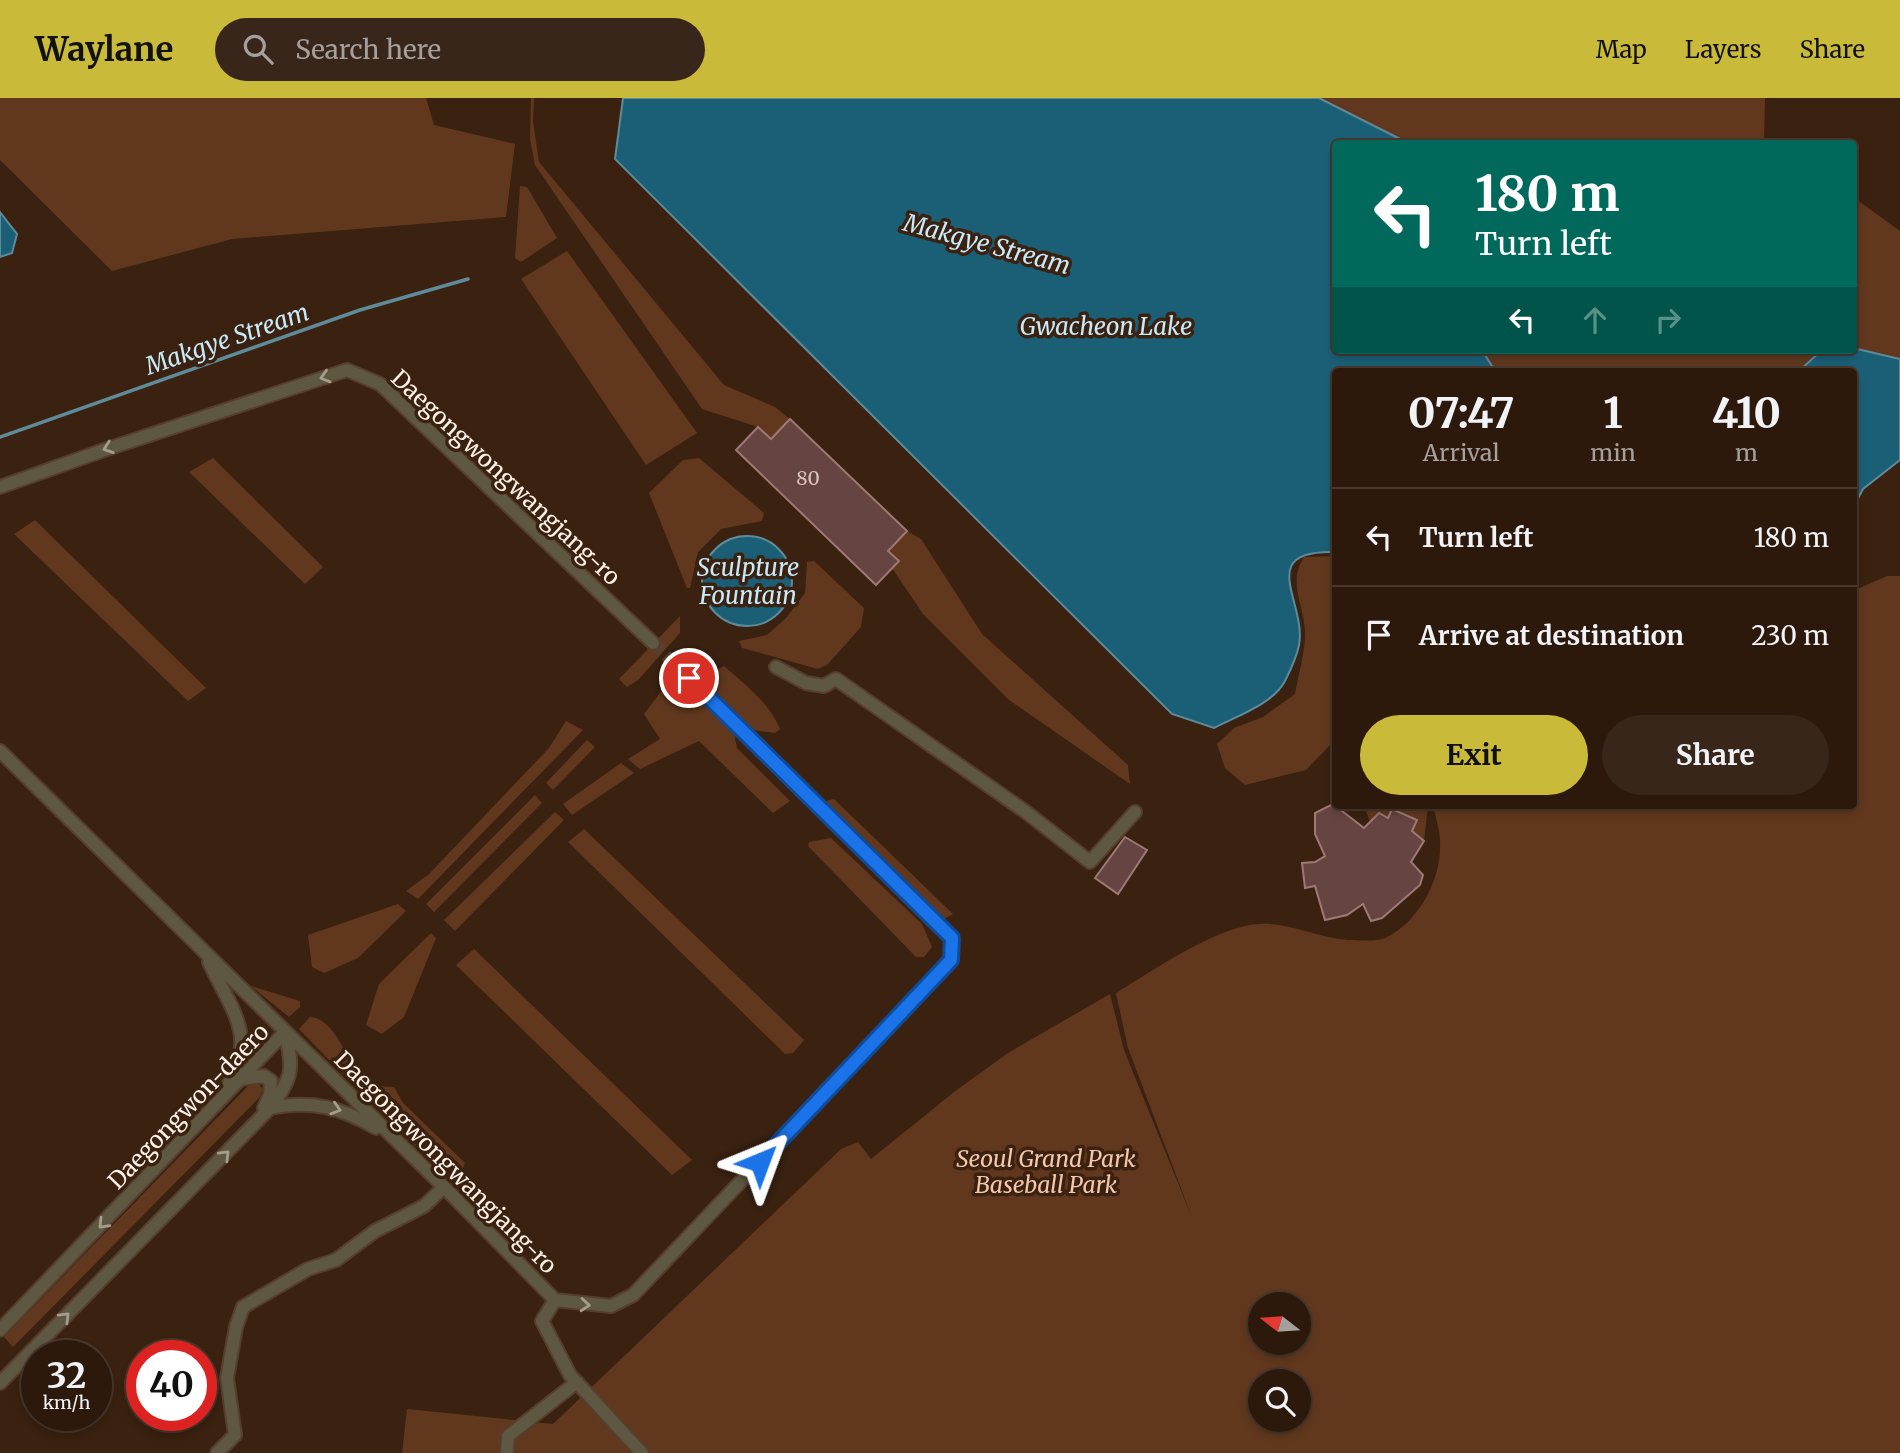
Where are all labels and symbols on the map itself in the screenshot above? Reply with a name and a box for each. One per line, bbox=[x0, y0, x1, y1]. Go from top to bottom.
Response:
water label: Makgye Stream bbox=[899, 207, 1074, 281]
water label: Makgye Stream bbox=[140, 296, 313, 382]
water label: Gwacheon Lake bbox=[1020, 311, 1192, 342]
street label: Daegongwongwangjang-ro bbox=[385, 363, 627, 591]
one-way arrow bbox=[319, 369, 331, 384]
one-way arrow bbox=[103, 440, 115, 454]
house number: 80 bbox=[796, 466, 820, 490]
water label: Sculpture Fountain bbox=[697, 552, 799, 611]
pin bbox=[659, 648, 719, 708]
street label: Daegongwon-daero bbox=[101, 1017, 275, 1195]
street label: Daegongwongwangjang-ro bbox=[329, 1045, 563, 1279]
one-way arrow bbox=[330, 1100, 342, 1115]
position arrow bbox=[723, 1125, 797, 1199]
park label: Seoul Grand Park Baseball Park bbox=[956, 1144, 1136, 1199]
one-way arrow bbox=[217, 1150, 230, 1163]
one-way arrow bbox=[98, 1215, 111, 1228]
north arrow bbox=[1248, 1292, 1311, 1354]
one-way arrow bbox=[580, 1297, 591, 1312]
one-way arrow bbox=[57, 1312, 70, 1325]
speed limit sign: 40 bbox=[126, 1340, 217, 1431]

